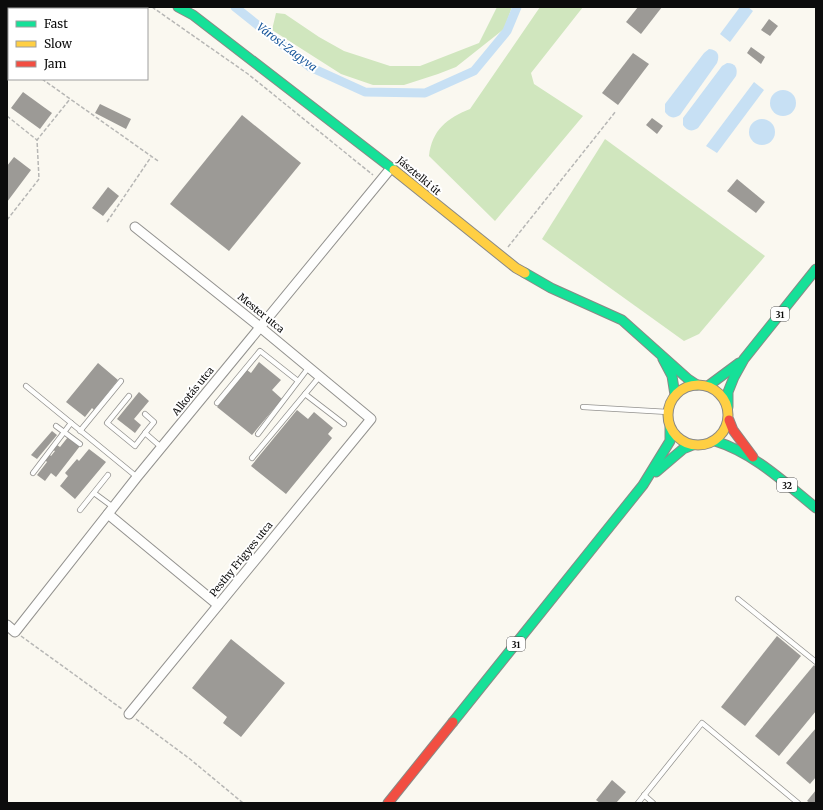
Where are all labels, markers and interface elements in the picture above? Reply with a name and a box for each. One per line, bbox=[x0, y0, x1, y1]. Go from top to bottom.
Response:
legend bbox=[8, 8, 148, 80]
text: Fast bbox=[44, 16, 68, 31]
water label: Városi-Zagyva bbox=[254, 20, 320, 74]
text: Slow bbox=[44, 36, 73, 51]
text: Jam bbox=[43, 56, 67, 71]
street label: Jásztelki út bbox=[394, 153, 444, 198]
street label: Mester utca bbox=[235, 290, 287, 336]
road number: 31 bbox=[771, 307, 789, 321]
street label: Alkotás utca bbox=[169, 363, 217, 419]
road number: 32 bbox=[777, 478, 797, 492]
street label: Pesthy Frigyes utca bbox=[207, 518, 276, 599]
road number: 31 bbox=[507, 637, 525, 651]

